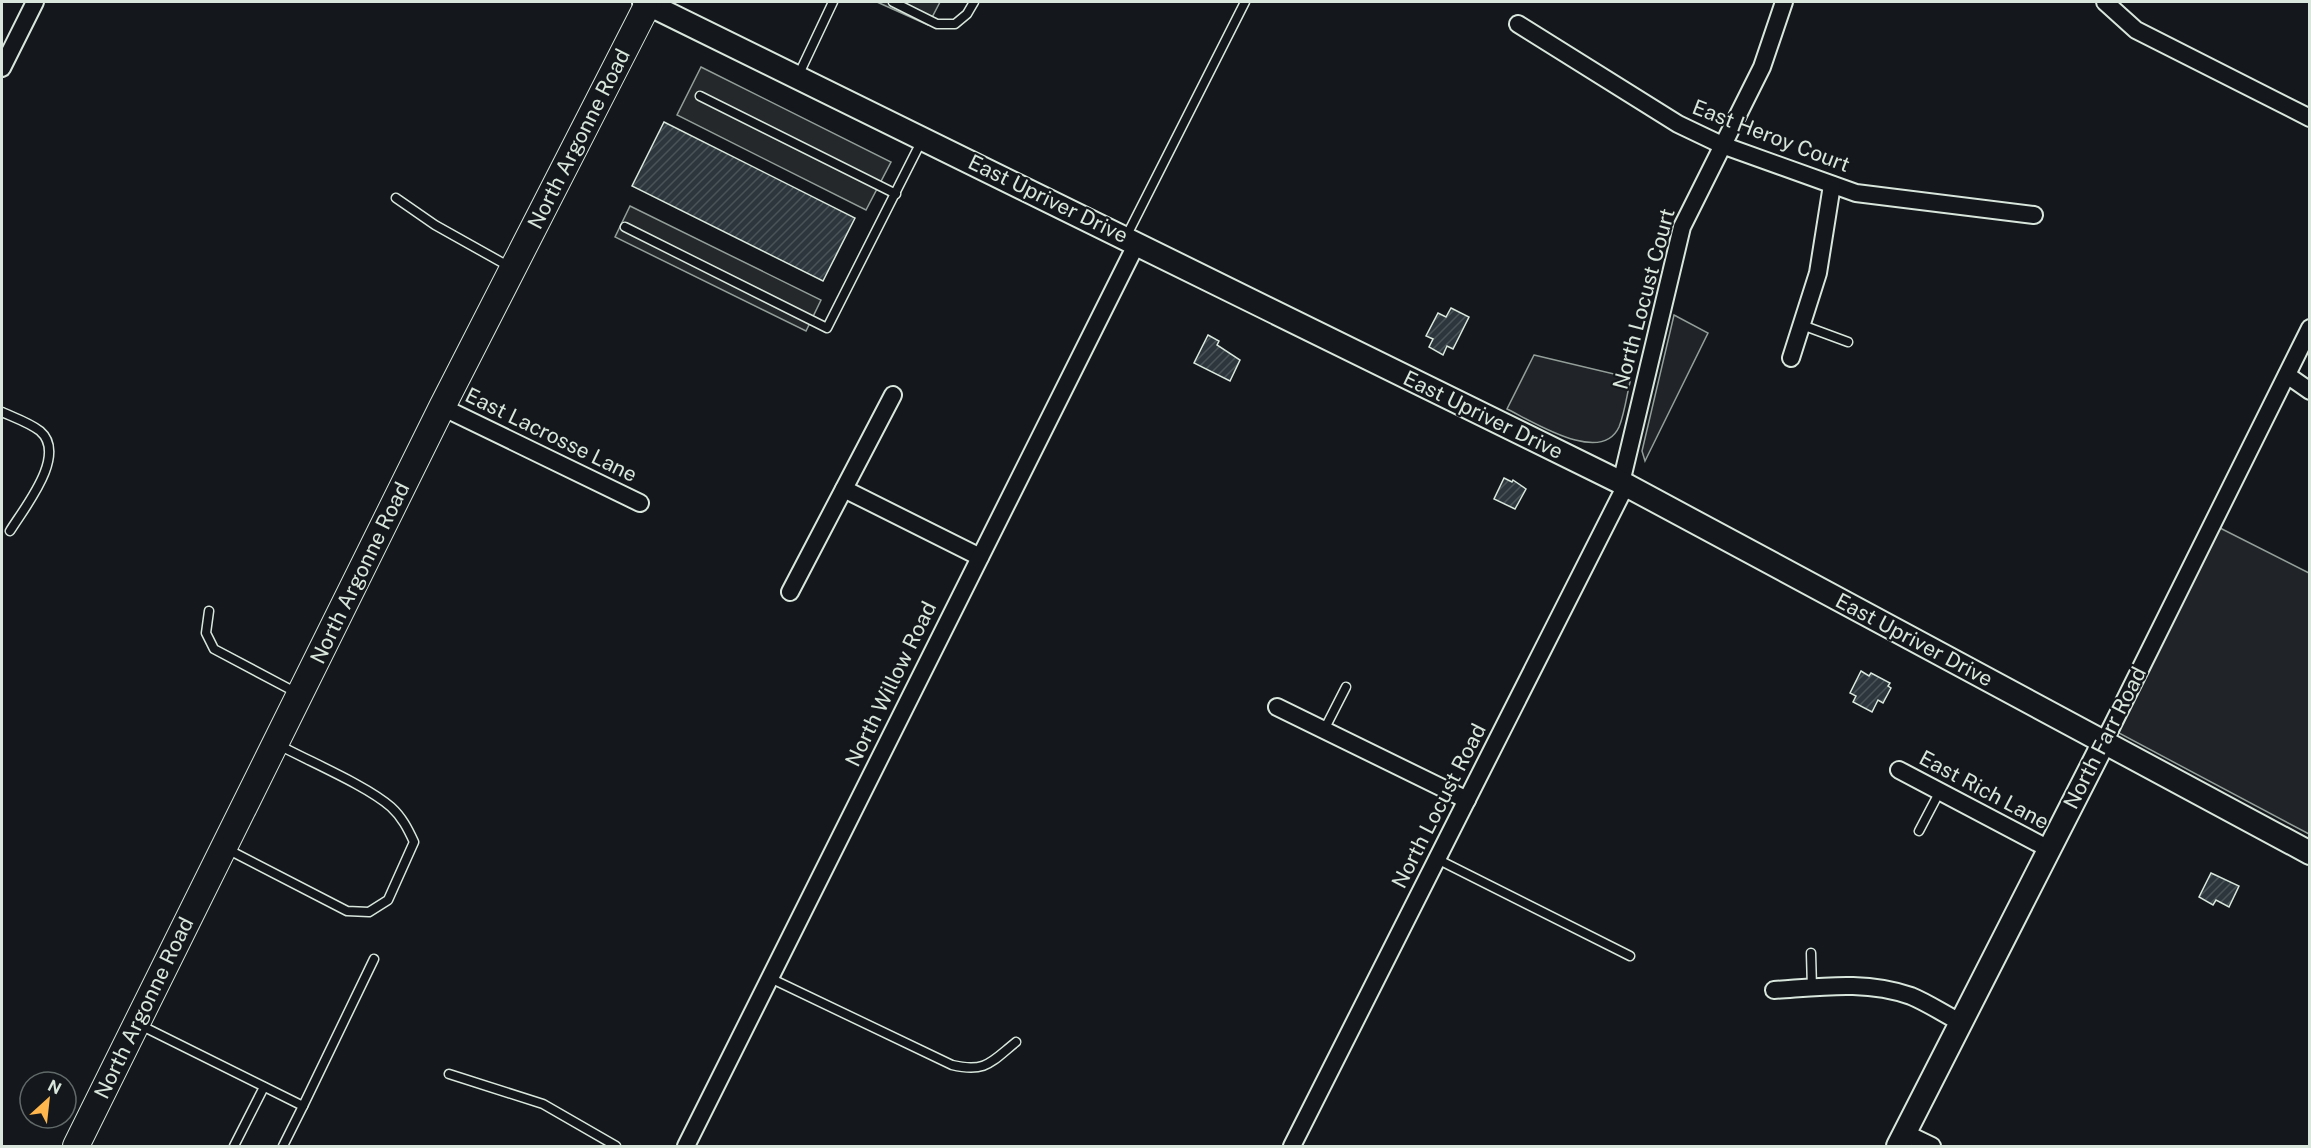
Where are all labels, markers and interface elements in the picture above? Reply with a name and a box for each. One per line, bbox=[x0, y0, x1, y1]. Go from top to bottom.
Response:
street label: North Argonne Road bbox=[522, 44, 635, 233]
street label: East Heroy Court bbox=[1689, 94, 1853, 177]
street label: East Upriver Drive bbox=[964, 149, 1132, 248]
street label: North Locust Court bbox=[1607, 206, 1680, 392]
street label: East Upriver Drive bbox=[1399, 365, 1567, 464]
street label: East Lacrosse Lane bbox=[461, 382, 641, 487]
street label: North Argonne Road bbox=[305, 478, 414, 668]
street label: East Upriver Drive bbox=[1831, 588, 1997, 692]
street label: North Willow Road bbox=[840, 597, 941, 770]
street label: North Farr Road bbox=[2058, 663, 2151, 813]
street label: North Locust Road bbox=[1386, 719, 1491, 892]
street label: East Rich Lane bbox=[1915, 745, 2053, 834]
street label: North Argonne Road bbox=[89, 913, 198, 1103]
north arrow bbox=[18, 1070, 78, 1130]
text: N bbox=[45, 1076, 64, 1098]

